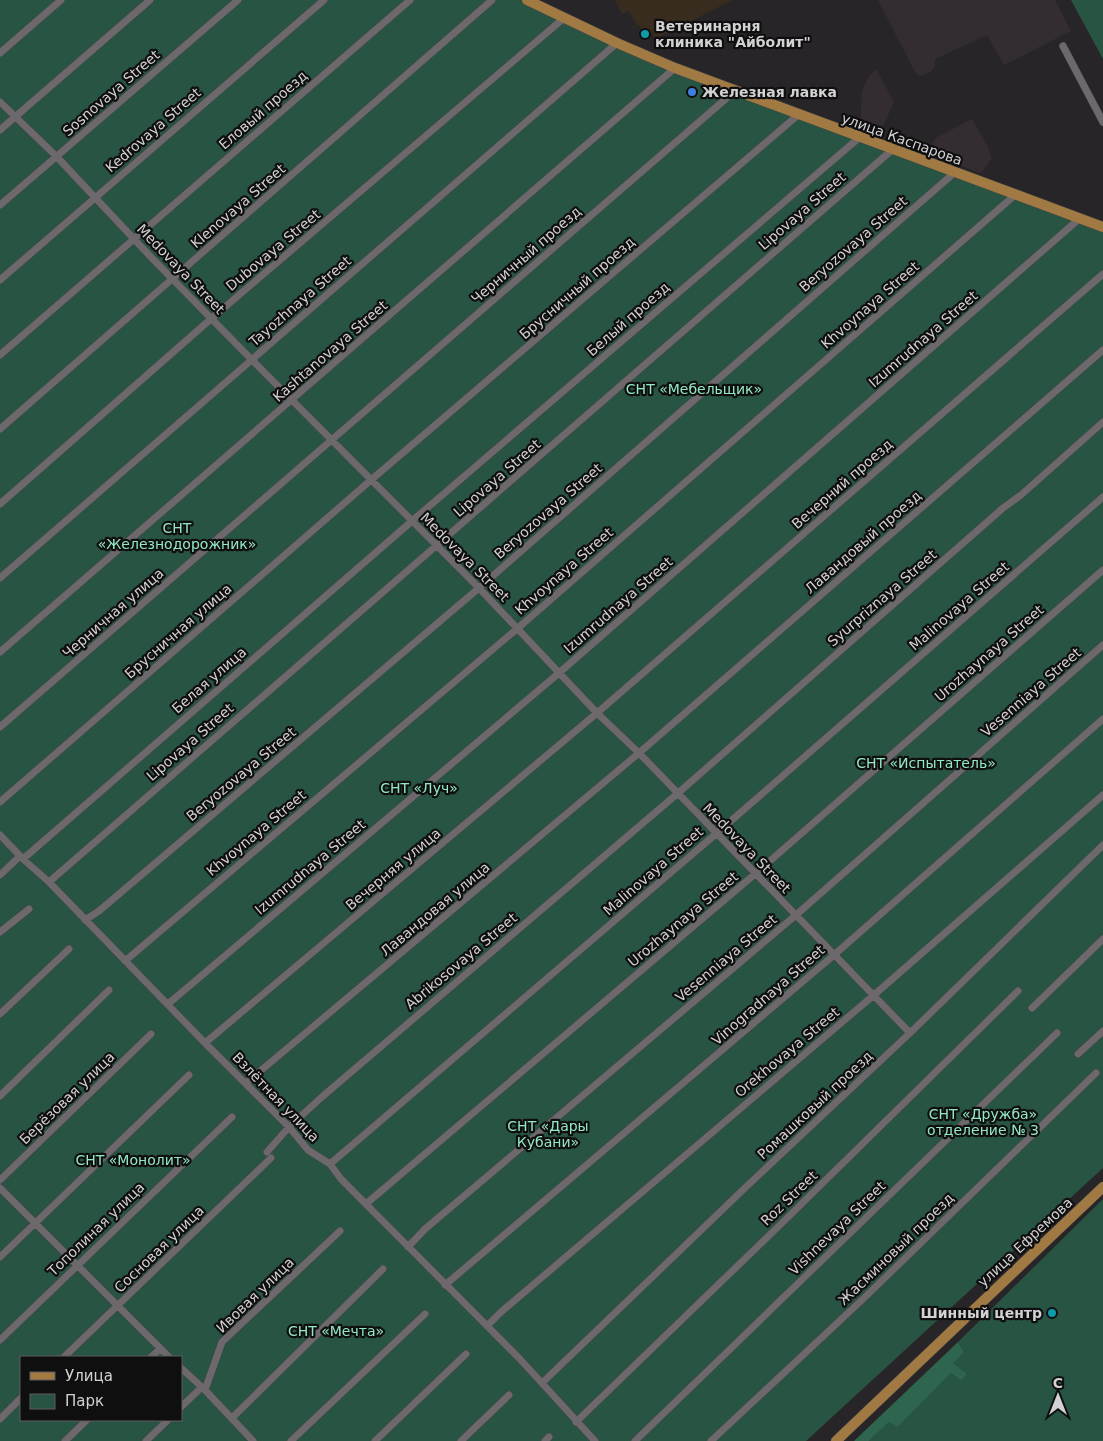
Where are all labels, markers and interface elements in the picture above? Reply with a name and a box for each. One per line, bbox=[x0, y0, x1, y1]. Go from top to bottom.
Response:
place label: Ветеринарня клиника "Айболит" bbox=[655, 18, 811, 50]
marker: Ветеринарня клиника "Айболит" bbox=[639, 28, 651, 40]
street label: Sosnovaya Street bbox=[59, 46, 163, 139]
street label: Еловый проезд bbox=[216, 67, 310, 153]
street label: Kedrovaya Street bbox=[102, 84, 204, 176]
place label: Железная лавка bbox=[702, 84, 837, 100]
marker: Железная лавка bbox=[686, 86, 698, 98]
street label: улица Каспарова bbox=[840, 110, 964, 168]
street label: Klenovaya Street bbox=[188, 160, 289, 251]
street label: Lipovaya Street bbox=[755, 169, 849, 253]
street label: Beryozovaya Street bbox=[796, 193, 910, 295]
street label: Черничный проезд bbox=[468, 203, 584, 307]
street label: Dubovaya Street bbox=[223, 206, 324, 294]
street label: Medovaya Street bbox=[134, 221, 228, 318]
street label: Брусничный проезд bbox=[516, 234, 638, 342]
street label: Tayozhnaya Street bbox=[245, 252, 354, 350]
street label: Khvoynaya Street bbox=[818, 258, 923, 352]
street label: Белый проезд bbox=[583, 279, 673, 359]
street label: Izumrudnaya Street bbox=[865, 287, 981, 391]
street label: Kashtanovaya Street bbox=[270, 297, 391, 405]
park label: СНТ «Мебельщик» bbox=[626, 381, 762, 397]
street label: Lipovaya Street bbox=[450, 436, 544, 520]
street label: Вечерний проезд bbox=[788, 436, 896, 532]
street label: Beryozovaya Street bbox=[491, 460, 605, 562]
street label: Лавандовый проезд bbox=[802, 487, 924, 597]
street label: Medovaya Street bbox=[417, 509, 513, 605]
park label: СНТ «Железнодорожник» bbox=[98, 520, 256, 552]
street label: Khvoynaya Street bbox=[512, 524, 617, 618]
street label: Syurpriznaya Street bbox=[824, 546, 940, 650]
street label: Izumrudnaya Street bbox=[560, 553, 676, 657]
street label: Malinovaya Street bbox=[906, 558, 1012, 654]
street label: Черничная улица bbox=[59, 565, 167, 661]
street label: Брусничная улица bbox=[121, 580, 235, 682]
street label: Urozhaynaya Street bbox=[931, 601, 1047, 705]
street label: Белая улица bbox=[169, 643, 249, 717]
street label: Vesenniaya Street bbox=[978, 644, 1085, 740]
street label: Lipovaya Street bbox=[143, 700, 237, 784]
street label: Beryozovaya Street bbox=[183, 723, 299, 824]
park label: СНТ «Испытатель» bbox=[856, 755, 996, 771]
park label: СНТ «Луч» bbox=[380, 780, 458, 796]
street label: Khvoynaya Street bbox=[203, 787, 309, 879]
street label: Medovaya Street bbox=[700, 800, 794, 897]
street label: Izumrudnaya Street bbox=[252, 816, 369, 918]
street label: Malinovaya Street bbox=[600, 823, 706, 919]
street label: Вечерняя улица bbox=[342, 825, 444, 913]
street label: Лавандовая улица bbox=[377, 859, 493, 959]
street label: Urozhaynaya Street bbox=[625, 868, 742, 970]
street label: Abrikosovaya Street bbox=[402, 909, 520, 1012]
street label: Vesenniaya Street bbox=[672, 911, 780, 1005]
street label: Vinogradnaya Street bbox=[708, 941, 828, 1048]
street label: Orekhovaya Street bbox=[732, 1003, 843, 1100]
street label: Ромашковый проезд bbox=[754, 1048, 876, 1162]
street label: Берёзовая улица bbox=[16, 1049, 118, 1147]
street label: Взлётная улица bbox=[229, 1049, 323, 1145]
park label: СНТ «Дружба» отделение № 3 bbox=[927, 1106, 1039, 1138]
park label: СНТ «Дары Кубани» bbox=[507, 1118, 589, 1150]
park label: СНТ «Монолит» bbox=[75, 1152, 191, 1168]
street label: Roz Street bbox=[758, 1167, 821, 1229]
street label: Vishnevaya Street bbox=[786, 1178, 889, 1278]
street label: Тополиная улица bbox=[44, 1179, 148, 1280]
street label: Жасминовый проезд bbox=[835, 1190, 957, 1308]
street label: улица Ефремова bbox=[975, 1194, 1075, 1290]
street label: Сосновая улица bbox=[111, 1202, 207, 1296]
street label: Ивовая улица bbox=[213, 1254, 297, 1336]
place label: Шинный центр bbox=[921, 1305, 1042, 1321]
marker: Шинный центр bbox=[1046, 1307, 1058, 1319]
park label: СНТ «Мечта» bbox=[288, 1323, 384, 1339]
legend bbox=[20, 1356, 182, 1421]
text: Улица bbox=[65, 1367, 113, 1385]
north arrow bbox=[1033, 1371, 1083, 1421]
text: С bbox=[1053, 1375, 1063, 1391]
text: Парк bbox=[65, 1392, 104, 1410]

